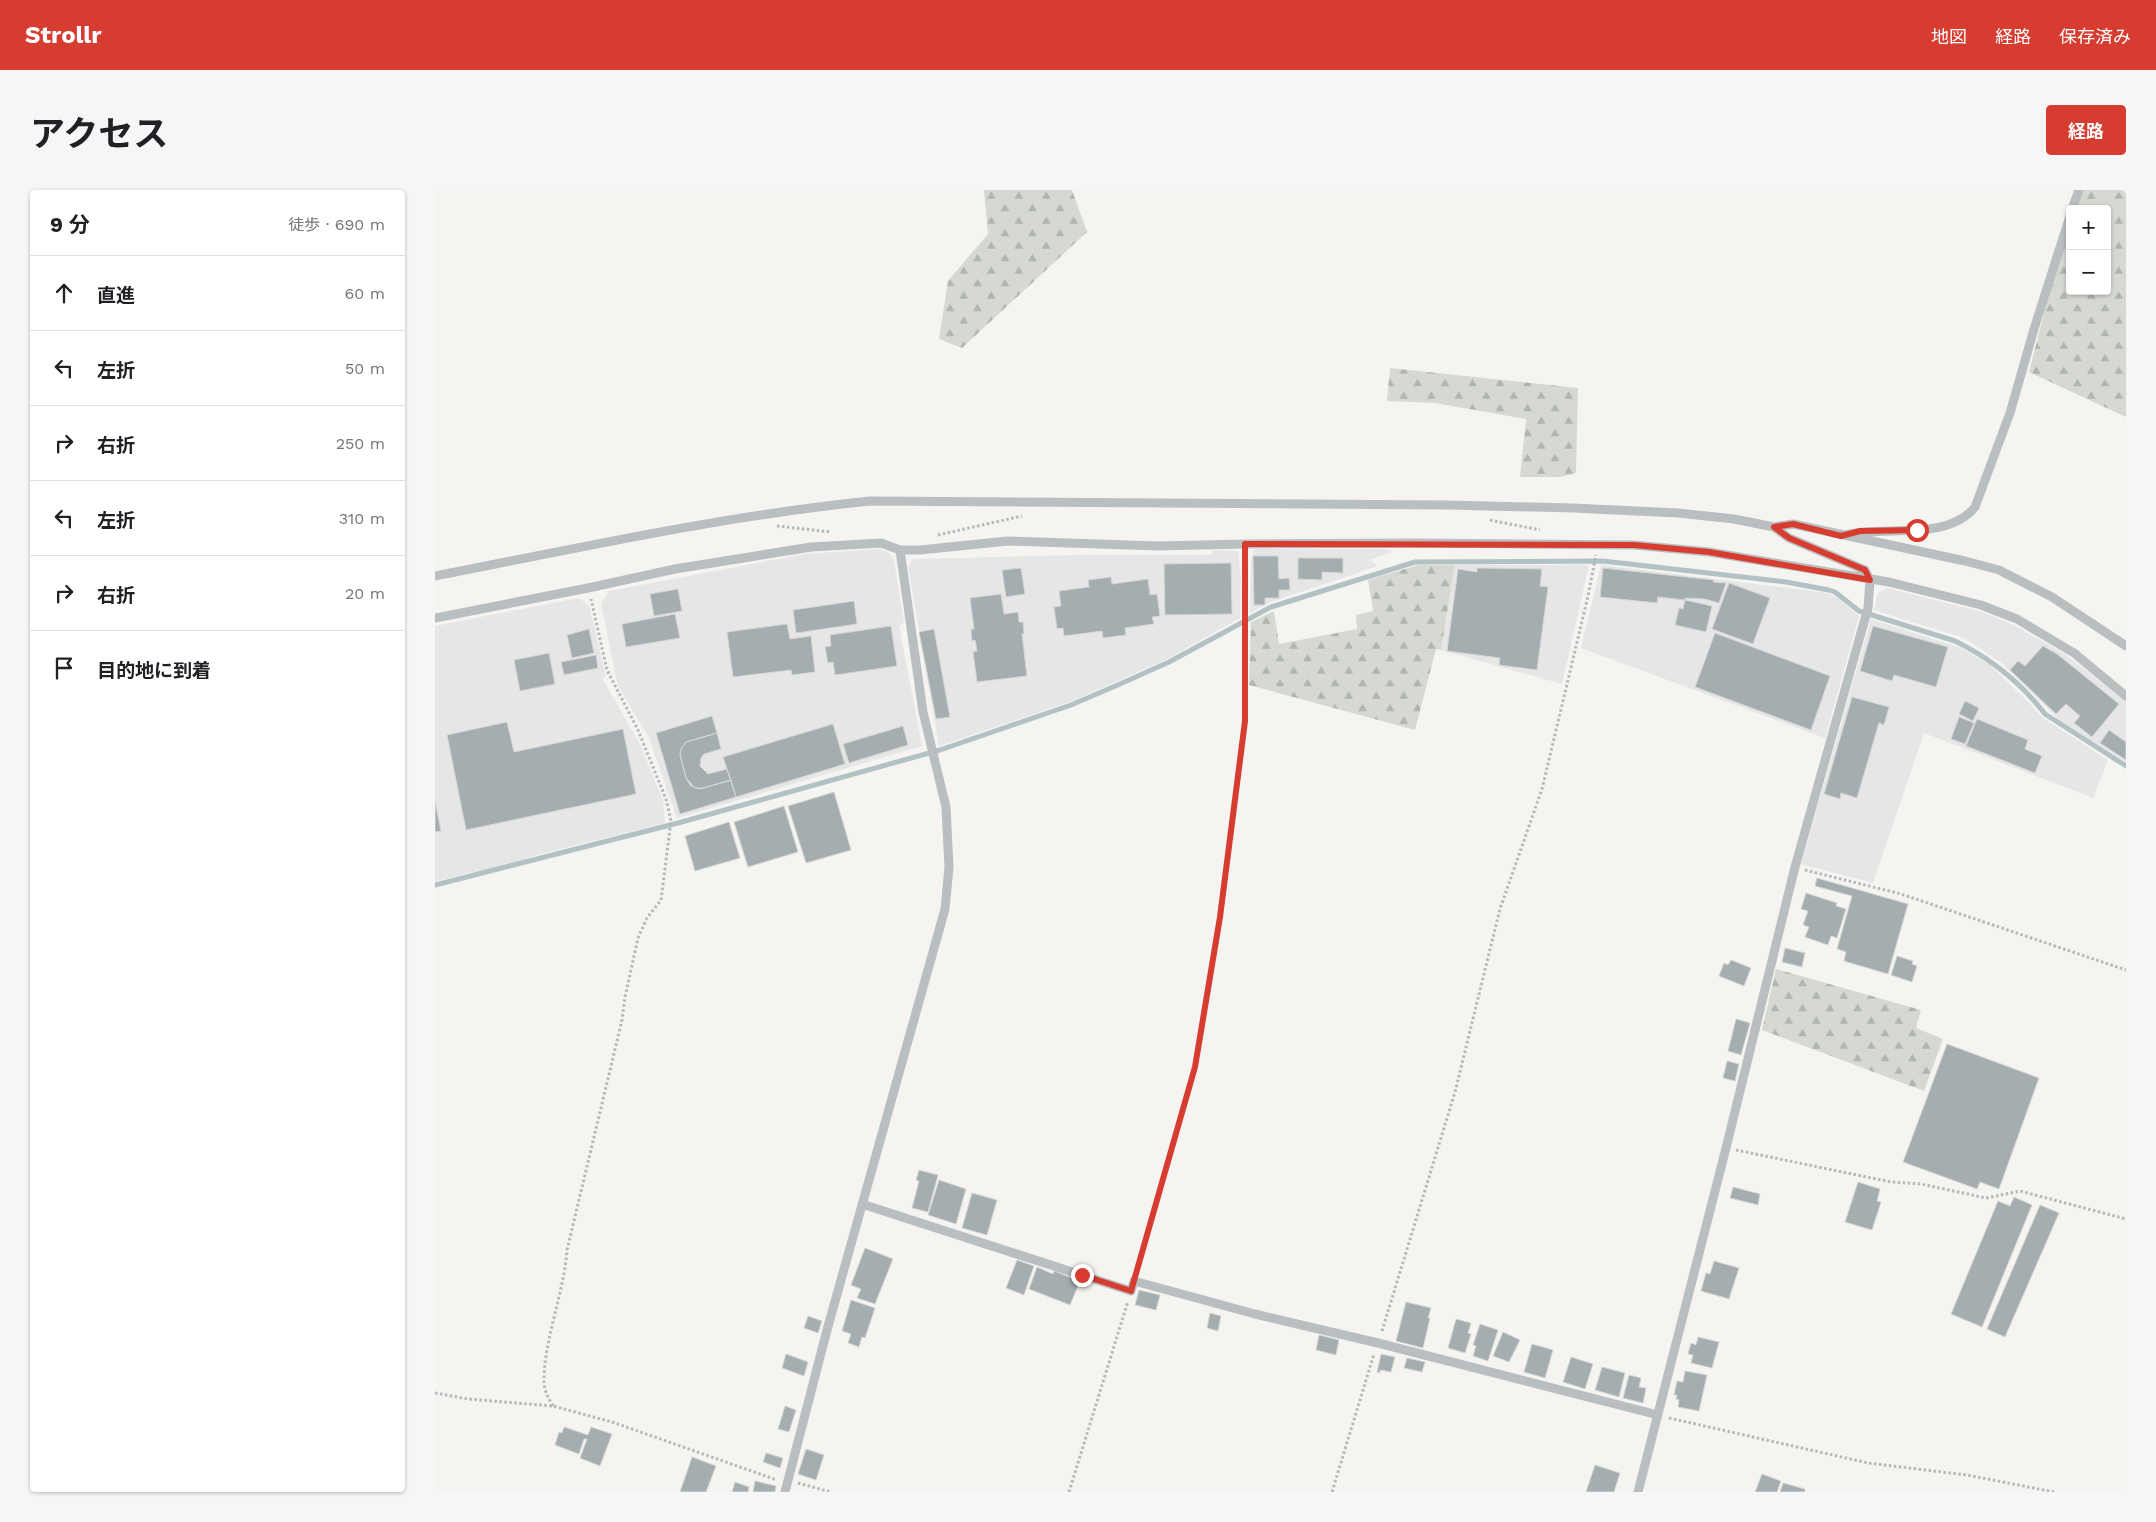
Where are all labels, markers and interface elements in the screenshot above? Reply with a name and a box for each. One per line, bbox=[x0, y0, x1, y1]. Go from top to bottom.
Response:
text: Strollr bbox=[25, 21, 102, 49]
text: 地図 bbox=[1931, 26, 1967, 47]
text: 経路 bbox=[1995, 26, 2031, 47]
text: 保存済み bbox=[2059, 26, 2131, 47]
button: 経路 bbox=[2046, 105, 2126, 155]
text: アクセス bbox=[30, 113, 168, 155]
map controls bbox=[2066, 205, 2111, 295]
button: + bbox=[2066, 205, 2111, 250]
text: 9 分 bbox=[50, 212, 90, 237]
text: 徒歩 · 690 m bbox=[288, 215, 385, 234]
button: − bbox=[2066, 250, 2111, 295]
icon: ahead bbox=[50, 279, 78, 307]
text: 直進 bbox=[97, 284, 135, 307]
text: 60 m bbox=[345, 284, 385, 303]
icon: left bbox=[50, 354, 78, 382]
text: 左折 bbox=[97, 359, 135, 382]
text: 50 m bbox=[345, 359, 385, 378]
icon: right bbox=[50, 429, 78, 457]
text: 右折 bbox=[97, 434, 135, 457]
text: 250 m bbox=[336, 434, 385, 453]
icon: left bbox=[50, 504, 78, 532]
text: 左折 bbox=[97, 509, 135, 532]
text: 310 m bbox=[339, 509, 385, 528]
route start bbox=[1906, 519, 1929, 542]
icon: right bbox=[50, 579, 78, 607]
text: 右折 bbox=[97, 584, 135, 607]
text: 20 m bbox=[345, 584, 385, 603]
icon: arrive bbox=[50, 654, 78, 682]
text: 目的地に到着 bbox=[97, 659, 211, 682]
route end bbox=[1071, 1264, 1094, 1287]

